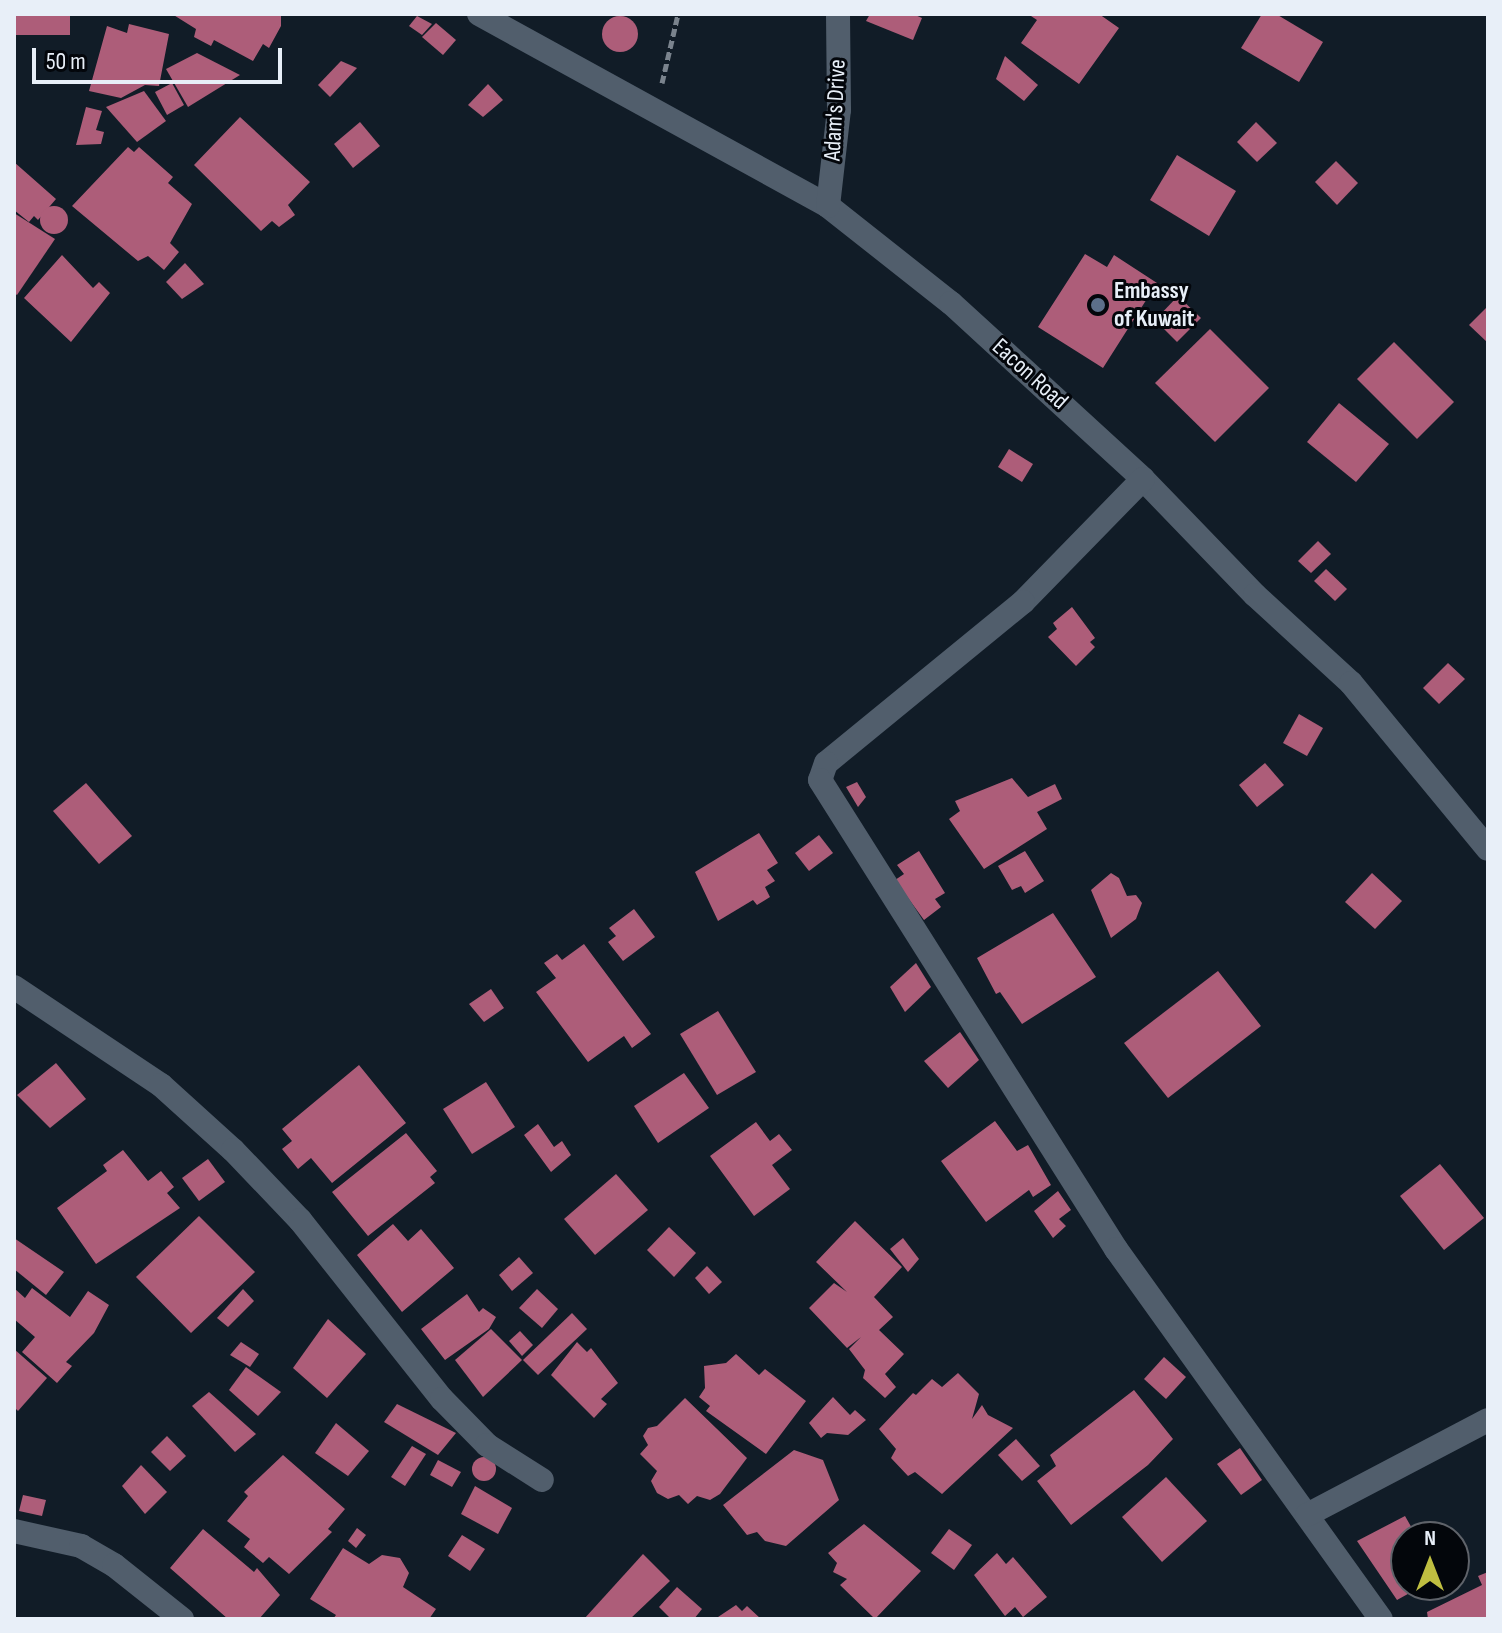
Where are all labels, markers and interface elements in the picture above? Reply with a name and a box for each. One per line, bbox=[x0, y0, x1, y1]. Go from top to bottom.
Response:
scale bar bbox=[36, 32, 286, 82]
text: 50 m bbox=[46, 47, 86, 76]
street label: Adam's Drive bbox=[818, 58, 852, 162]
place label: Embassy of Kuwait bbox=[1114, 277, 1194, 333]
marker: Embassy of Kuwait bbox=[1089, 296, 1107, 314]
street label: Eacon Road bbox=[986, 332, 1074, 416]
north arrow bbox=[1390, 1521, 1470, 1601]
text: N bbox=[1424, 1525, 1436, 1552]

